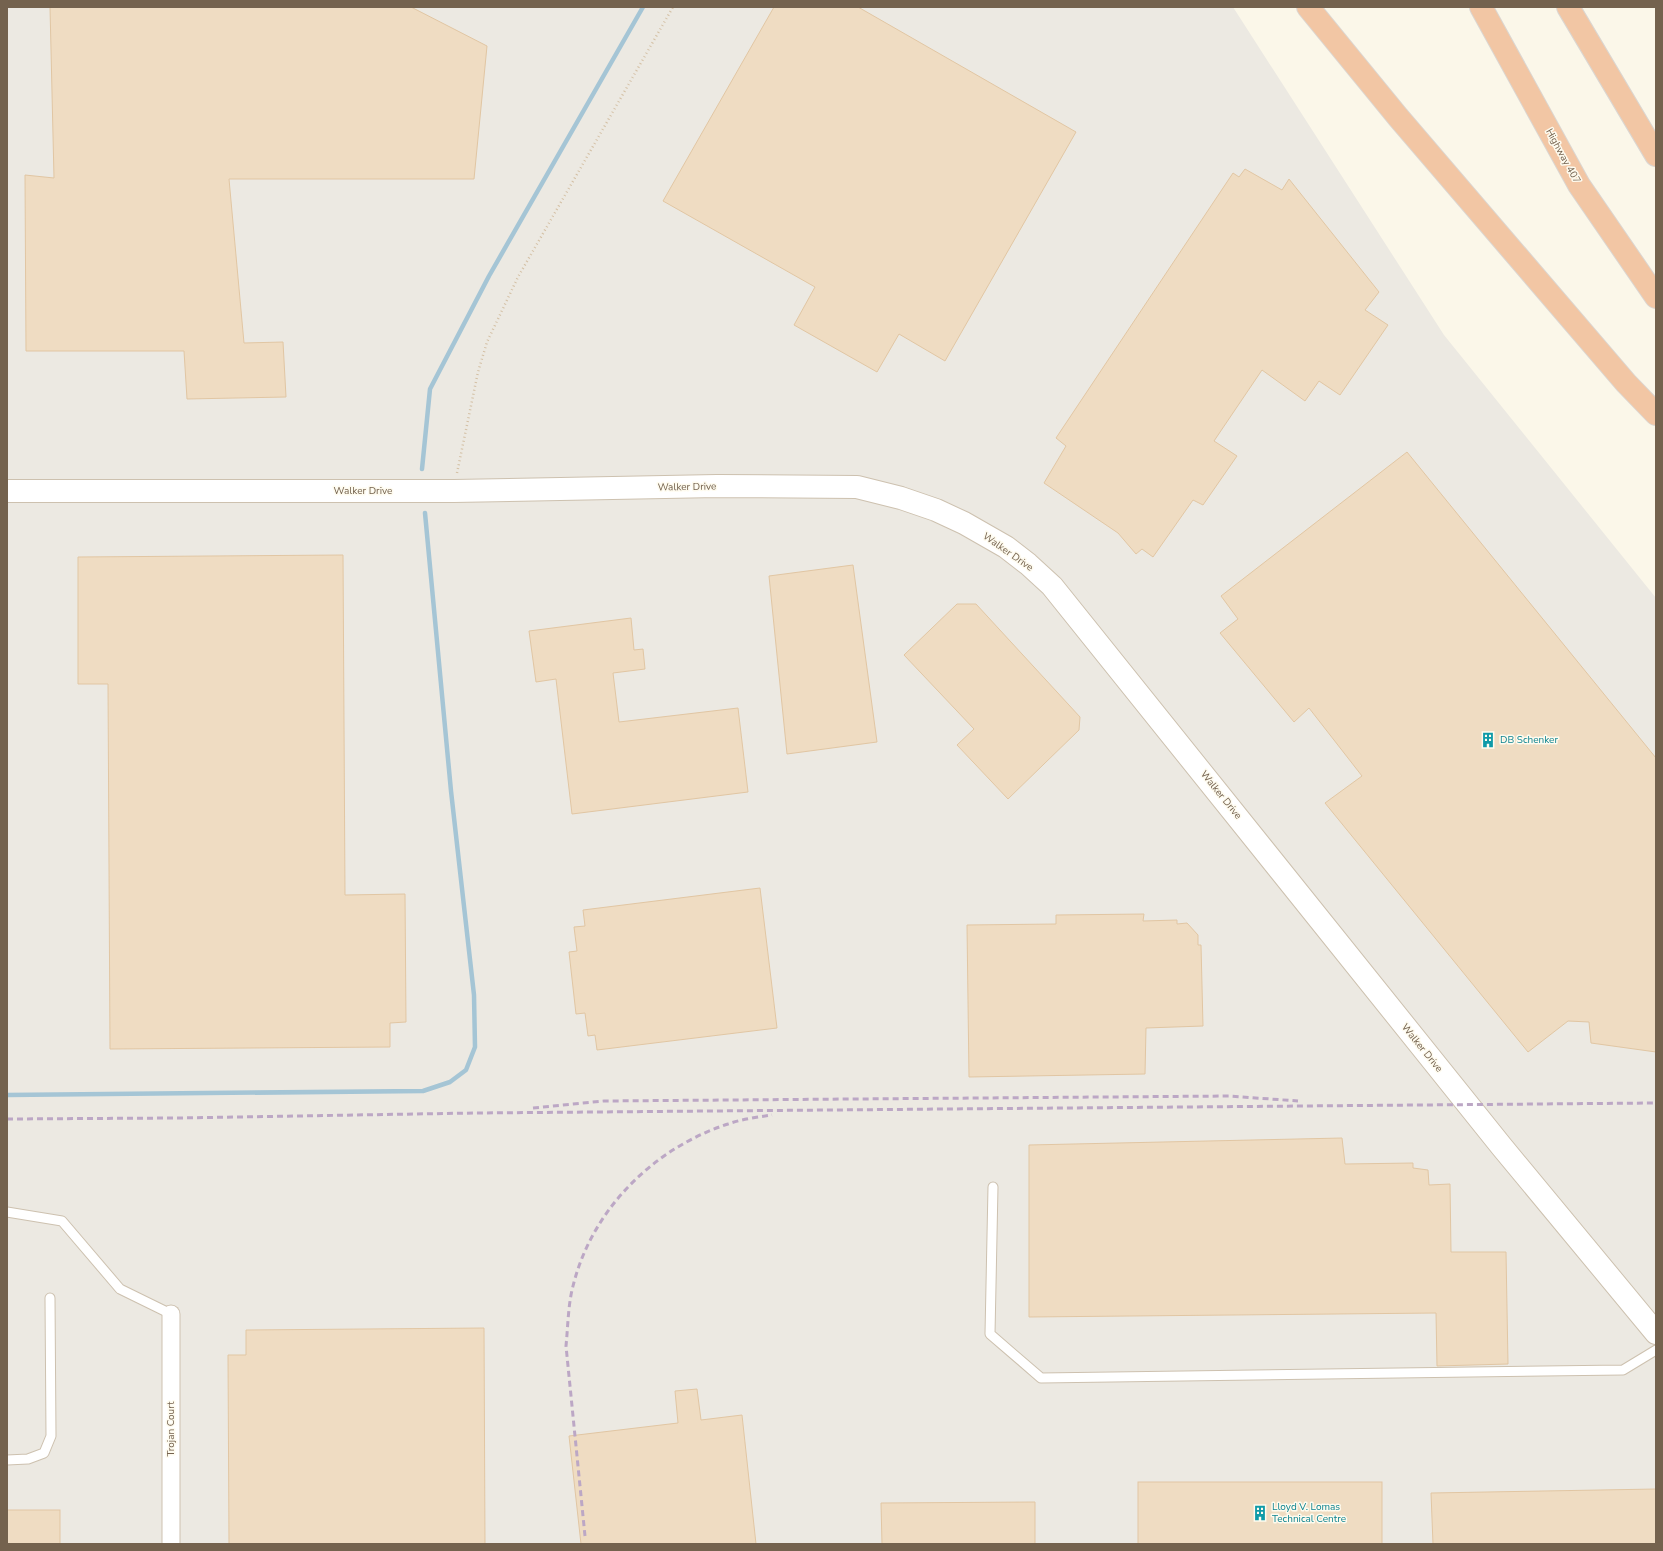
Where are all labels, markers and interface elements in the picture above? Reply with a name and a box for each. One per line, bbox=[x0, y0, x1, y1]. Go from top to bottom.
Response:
street label: Highway 407 bbox=[1542, 126, 1584, 186]
street label: Walker Drive bbox=[657, 479, 717, 495]
street label: Walker Drive bbox=[334, 484, 392, 498]
street label: Walker Drive bbox=[980, 529, 1036, 575]
building icon: DB Schenker bbox=[1479, 731, 1497, 749]
place label: DB Schenker bbox=[1500, 733, 1558, 747]
street label: Walker Drive bbox=[1197, 768, 1245, 822]
street label: Walker Drive bbox=[1398, 1021, 1446, 1075]
street label: Trojan Court bbox=[164, 1401, 178, 1457]
place label: Lloyd V. Lomas Technical Centre bbox=[1272, 1500, 1346, 1526]
building icon: Lloyd V. Lomas Technical Centre bbox=[1251, 1504, 1269, 1522]

